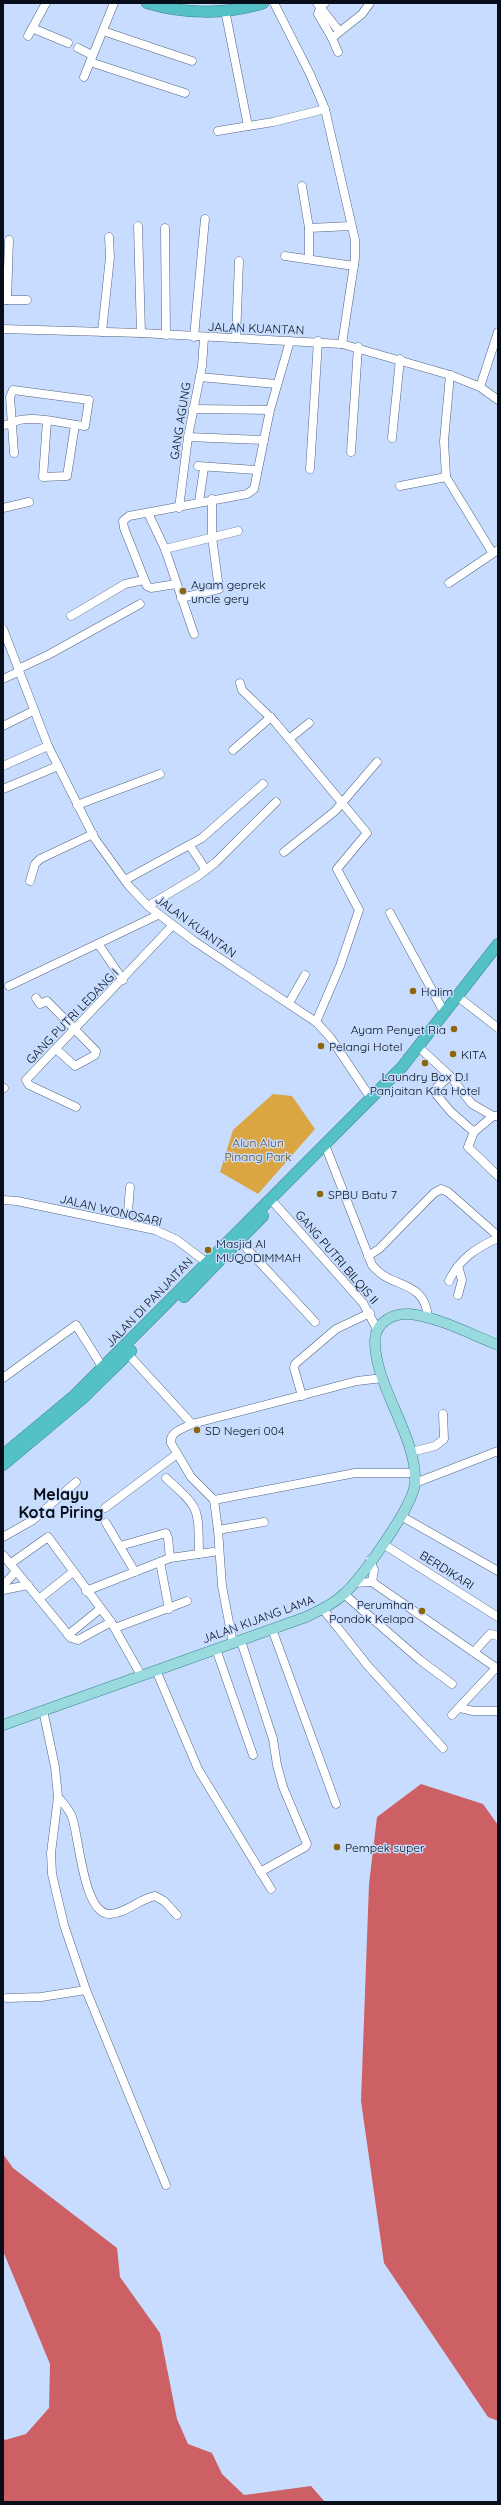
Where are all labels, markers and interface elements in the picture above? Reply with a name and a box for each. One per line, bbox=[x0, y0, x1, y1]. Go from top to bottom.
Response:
street label: JALAN KUANTAN bbox=[207, 319, 305, 337]
street label: GANG AGUNG bbox=[166, 381, 194, 461]
place label: Ayam geprek uncle gery bbox=[191, 577, 266, 606]
marker: Ayam geprek uncle gery bbox=[178, 586, 188, 596]
street label: JALAN KUANTAN bbox=[153, 892, 239, 960]
street label: GANG PUTRI LEDANG I bbox=[23, 965, 121, 1067]
place label: Halim bbox=[421, 984, 453, 999]
marker: Halim bbox=[408, 986, 418, 996]
place label: Ayam Penyet Ria bbox=[351, 1022, 446, 1037]
marker: Ayam Penyet Ria bbox=[449, 1024, 459, 1034]
place label: Pelangi Hotel bbox=[329, 1039, 403, 1054]
marker: Pelangi Hotel bbox=[316, 1041, 326, 1051]
place label: KITA bbox=[461, 1047, 487, 1062]
marker: KITA bbox=[448, 1049, 458, 1059]
marker: Laundry Box D.I Panjaitan Kita Hotel bbox=[420, 1058, 430, 1068]
place label: Laundry Box D.I Panjaitan Kita Hotel bbox=[370, 1069, 480, 1098]
park label: Alun Alun Pinang Park bbox=[224, 1135, 292, 1164]
place label: SPBU Batu 7 bbox=[328, 1187, 397, 1202]
marker: SPBU Batu 7 bbox=[315, 1189, 325, 1199]
street label: JALAN WONOSARI bbox=[58, 1191, 164, 1229]
street label: GANG PUTRI BILQIS II bbox=[292, 1207, 382, 1307]
place label: Masjid Al MUQODIMMAH bbox=[216, 1236, 301, 1265]
marker: Masjid Al MUQODIMMAH bbox=[203, 1245, 213, 1255]
street label: JALAN DI PANJAITAN bbox=[102, 1254, 196, 1350]
place label: SD Negeri 004 bbox=[205, 1423, 284, 1438]
marker: SD Negeri 004 bbox=[192, 1425, 202, 1435]
district label: Melayu Kota Piring bbox=[18, 1484, 104, 1522]
street label: BERDIKARI bbox=[417, 1547, 477, 1593]
street label: JALAN KIJANG LAMA bbox=[200, 1592, 316, 1646]
place label: Perumhan Pondok Kelapa bbox=[329, 1597, 414, 1626]
marker: Perumhan Pondok Kelapa bbox=[417, 1606, 427, 1616]
place label: Pempek super bbox=[345, 1840, 425, 1855]
marker: Pempek super bbox=[332, 1842, 342, 1852]

